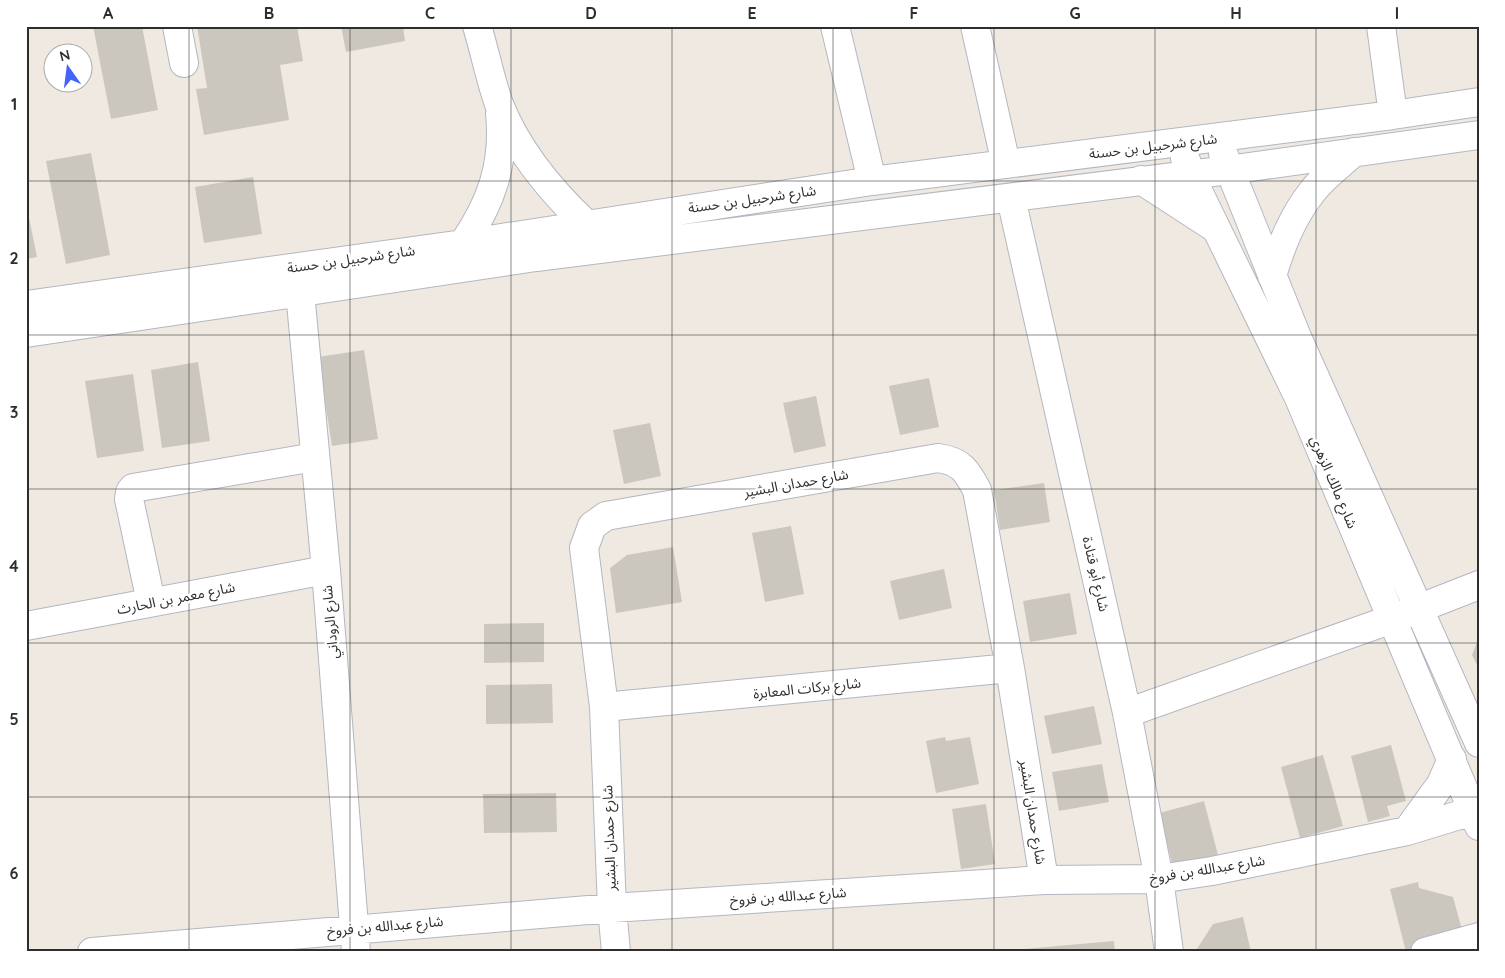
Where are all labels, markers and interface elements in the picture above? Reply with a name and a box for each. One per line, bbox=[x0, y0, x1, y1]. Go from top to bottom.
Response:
text: A bbox=[103, 3, 114, 23]
text: B bbox=[264, 3, 274, 23]
text: C bbox=[425, 3, 435, 23]
text: D bbox=[585, 3, 597, 23]
text: E bbox=[747, 3, 757, 23]
text: F bbox=[910, 3, 919, 23]
text: G bbox=[1069, 3, 1081, 23]
text: H bbox=[1230, 3, 1242, 23]
text: I bbox=[1395, 3, 1399, 23]
north arrow bbox=[42, 42, 92, 92]
text: N bbox=[58, 45, 72, 65]
text: 1 bbox=[11, 94, 17, 114]
street label: شارع شرحبيل بن حسنة bbox=[1088, 129, 1218, 165]
street label: شارع شرحبيل بن حسنة bbox=[687, 181, 817, 219]
street label: شارع شرحبيل بن حسنة bbox=[286, 241, 416, 279]
text: 2 bbox=[9, 248, 19, 268]
text: 3 bbox=[10, 402, 18, 422]
street label: شارع مالك الزهري bbox=[1304, 433, 1362, 532]
street label: شارع حمدان البشير bbox=[741, 465, 850, 503]
street label: شارع أبو قتادة bbox=[1077, 535, 1113, 614]
text: 4 bbox=[9, 556, 19, 576]
street label: شارع معمر بن الحارث bbox=[115, 578, 237, 620]
street label: شارع الروداني bbox=[318, 584, 344, 660]
street label: شارع بركات المعابرة bbox=[752, 673, 862, 705]
text: 5 bbox=[9, 709, 19, 729]
street label: شارع حمدان البشير bbox=[1014, 757, 1050, 866]
street label: شارع حمدان البشير bbox=[598, 785, 622, 892]
street label: شارع عبدالله بن فروخ bbox=[1148, 851, 1267, 889]
text: 6 bbox=[10, 863, 19, 883]
street label: شارع عبدالله بن فروخ bbox=[729, 883, 847, 911]
street label: شارع عبدالله بن فروخ bbox=[326, 912, 444, 942]

